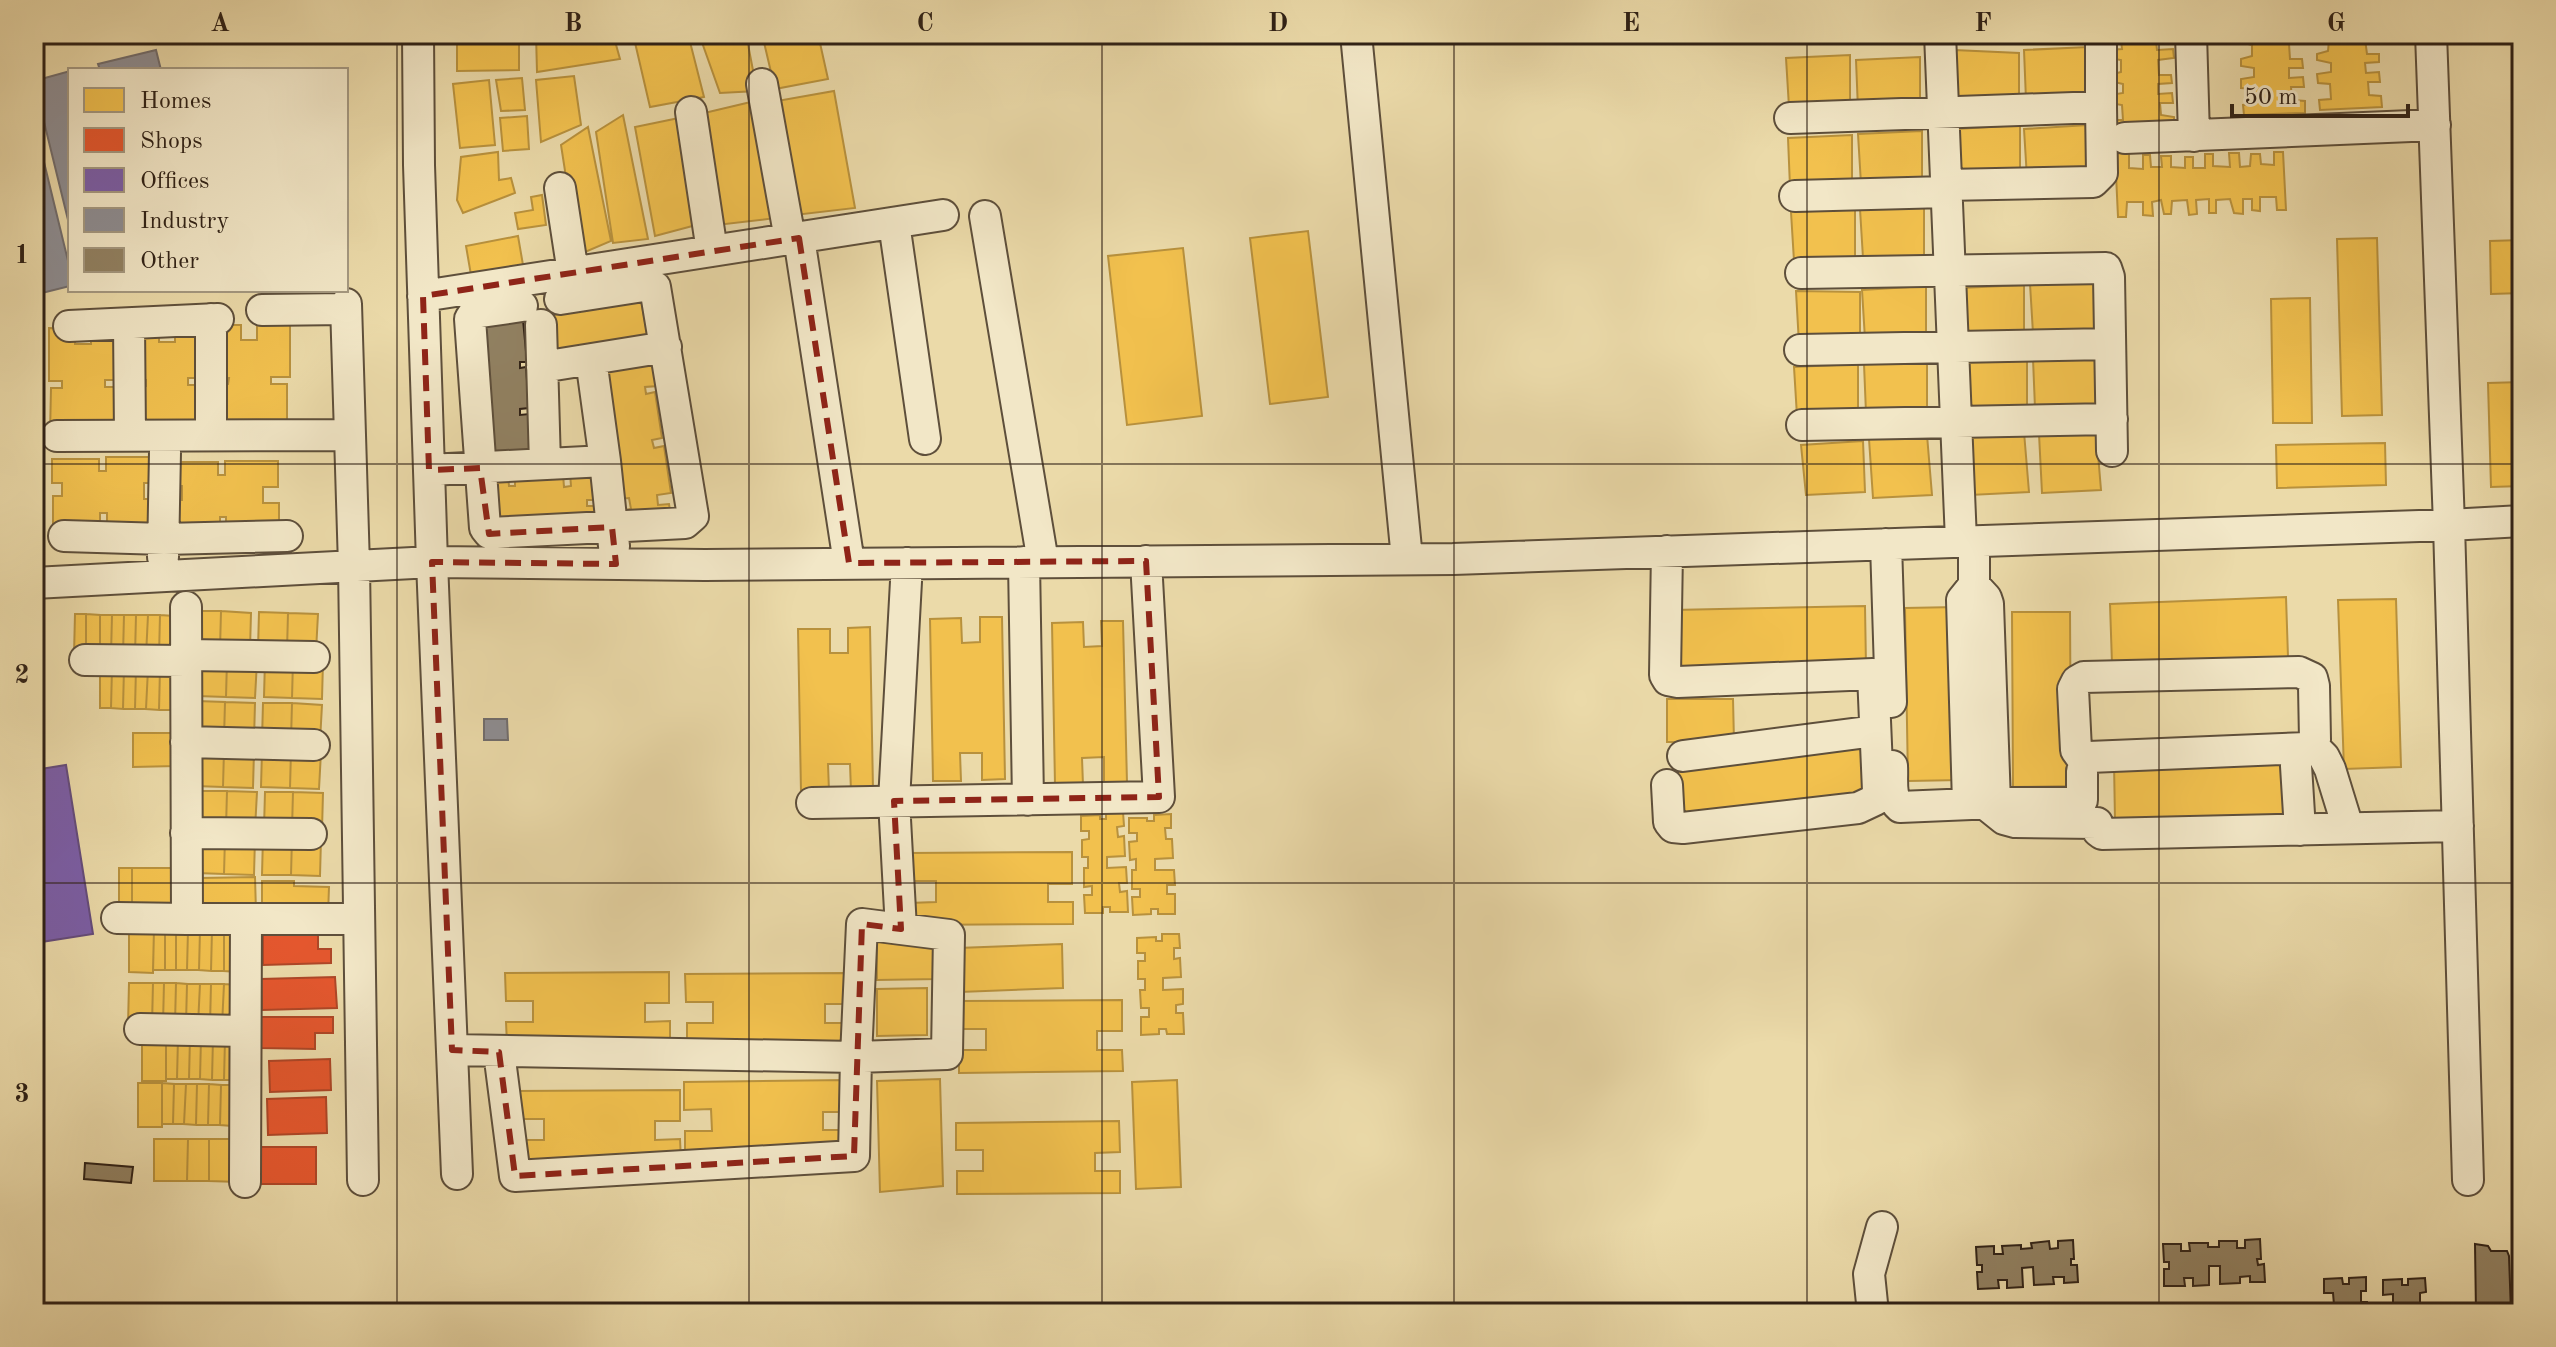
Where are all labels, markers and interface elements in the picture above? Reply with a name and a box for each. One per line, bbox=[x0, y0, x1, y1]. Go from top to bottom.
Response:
text: A bbox=[210, 11, 230, 37]
text: B bbox=[564, 11, 582, 37]
text: C bbox=[916, 11, 934, 37]
text: D bbox=[1268, 11, 1288, 37]
text: E bbox=[1622, 11, 1640, 37]
text: F bbox=[1974, 11, 1992, 37]
text: G bbox=[2327, 11, 2345, 37]
legend bbox=[68, 68, 348, 292]
scale bar bbox=[2232, 68, 2408, 118]
text: 50 m bbox=[2244, 86, 2298, 110]
text: Homes bbox=[140, 90, 211, 114]
text: Shops bbox=[140, 130, 203, 154]
text: Offices bbox=[140, 170, 209, 194]
text: Industry bbox=[140, 210, 229, 234]
text: 1 bbox=[14, 243, 30, 269]
text: Other bbox=[140, 250, 199, 274]
text: 2 bbox=[14, 663, 30, 689]
text: 3 bbox=[14, 1082, 30, 1108]

